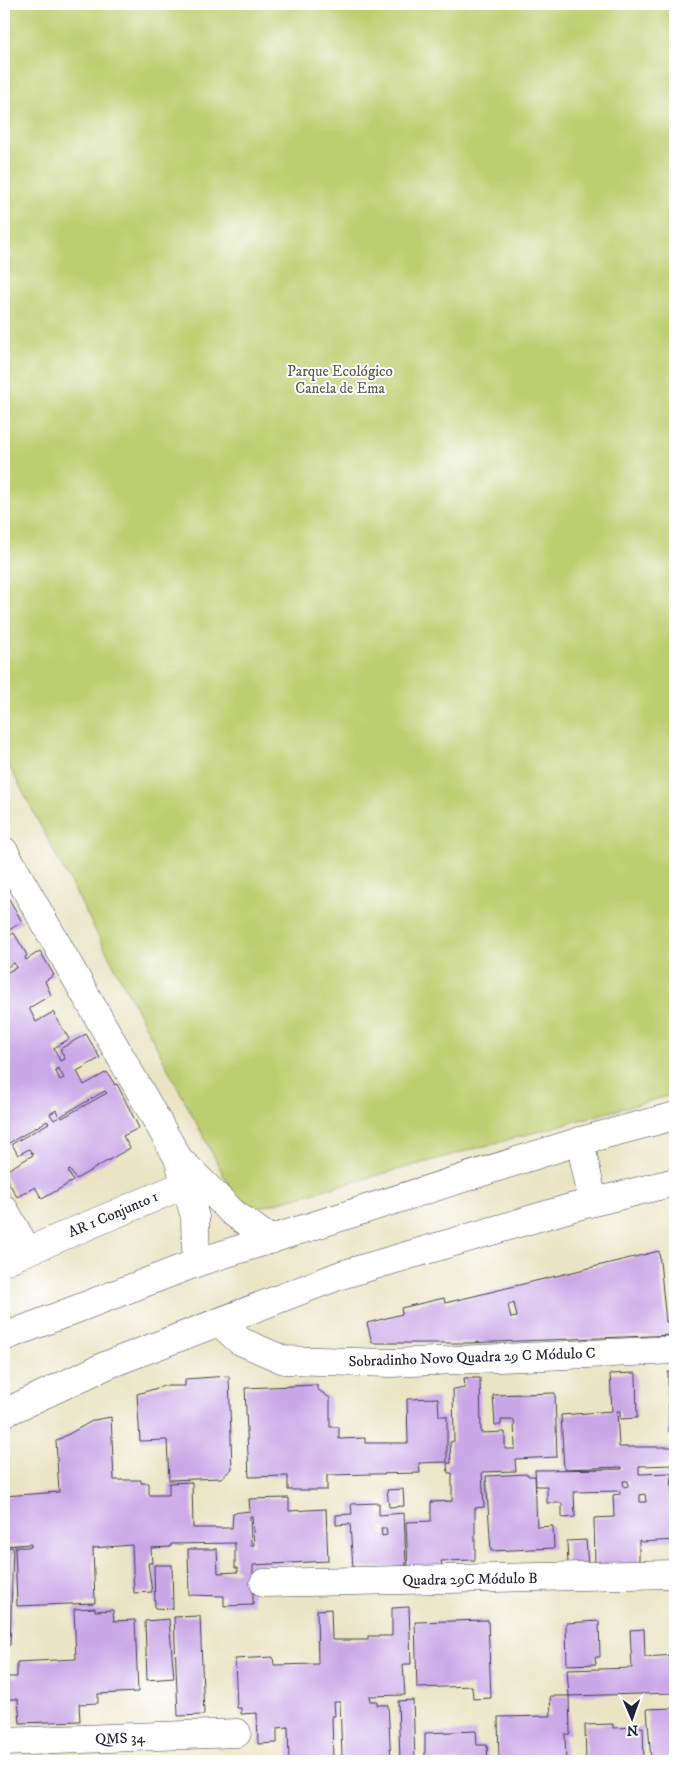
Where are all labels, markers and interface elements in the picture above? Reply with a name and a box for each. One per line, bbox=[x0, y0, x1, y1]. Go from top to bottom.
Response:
park label: Parque Ecológico Canela de Ema bbox=[287, 362, 393, 398]
street label: AR 1 Conjunto 1 bbox=[65, 1187, 161, 1242]
street label: Sobradinho Novo Quadra 29 C Módulo C bbox=[348, 1344, 596, 1371]
street label: Quadra 29C Módulo B bbox=[402, 1569, 538, 1590]
north arrow bbox=[606, 1692, 656, 1742]
text: N bbox=[626, 1721, 638, 1739]
street label: QMS 34 bbox=[95, 1728, 146, 1749]

